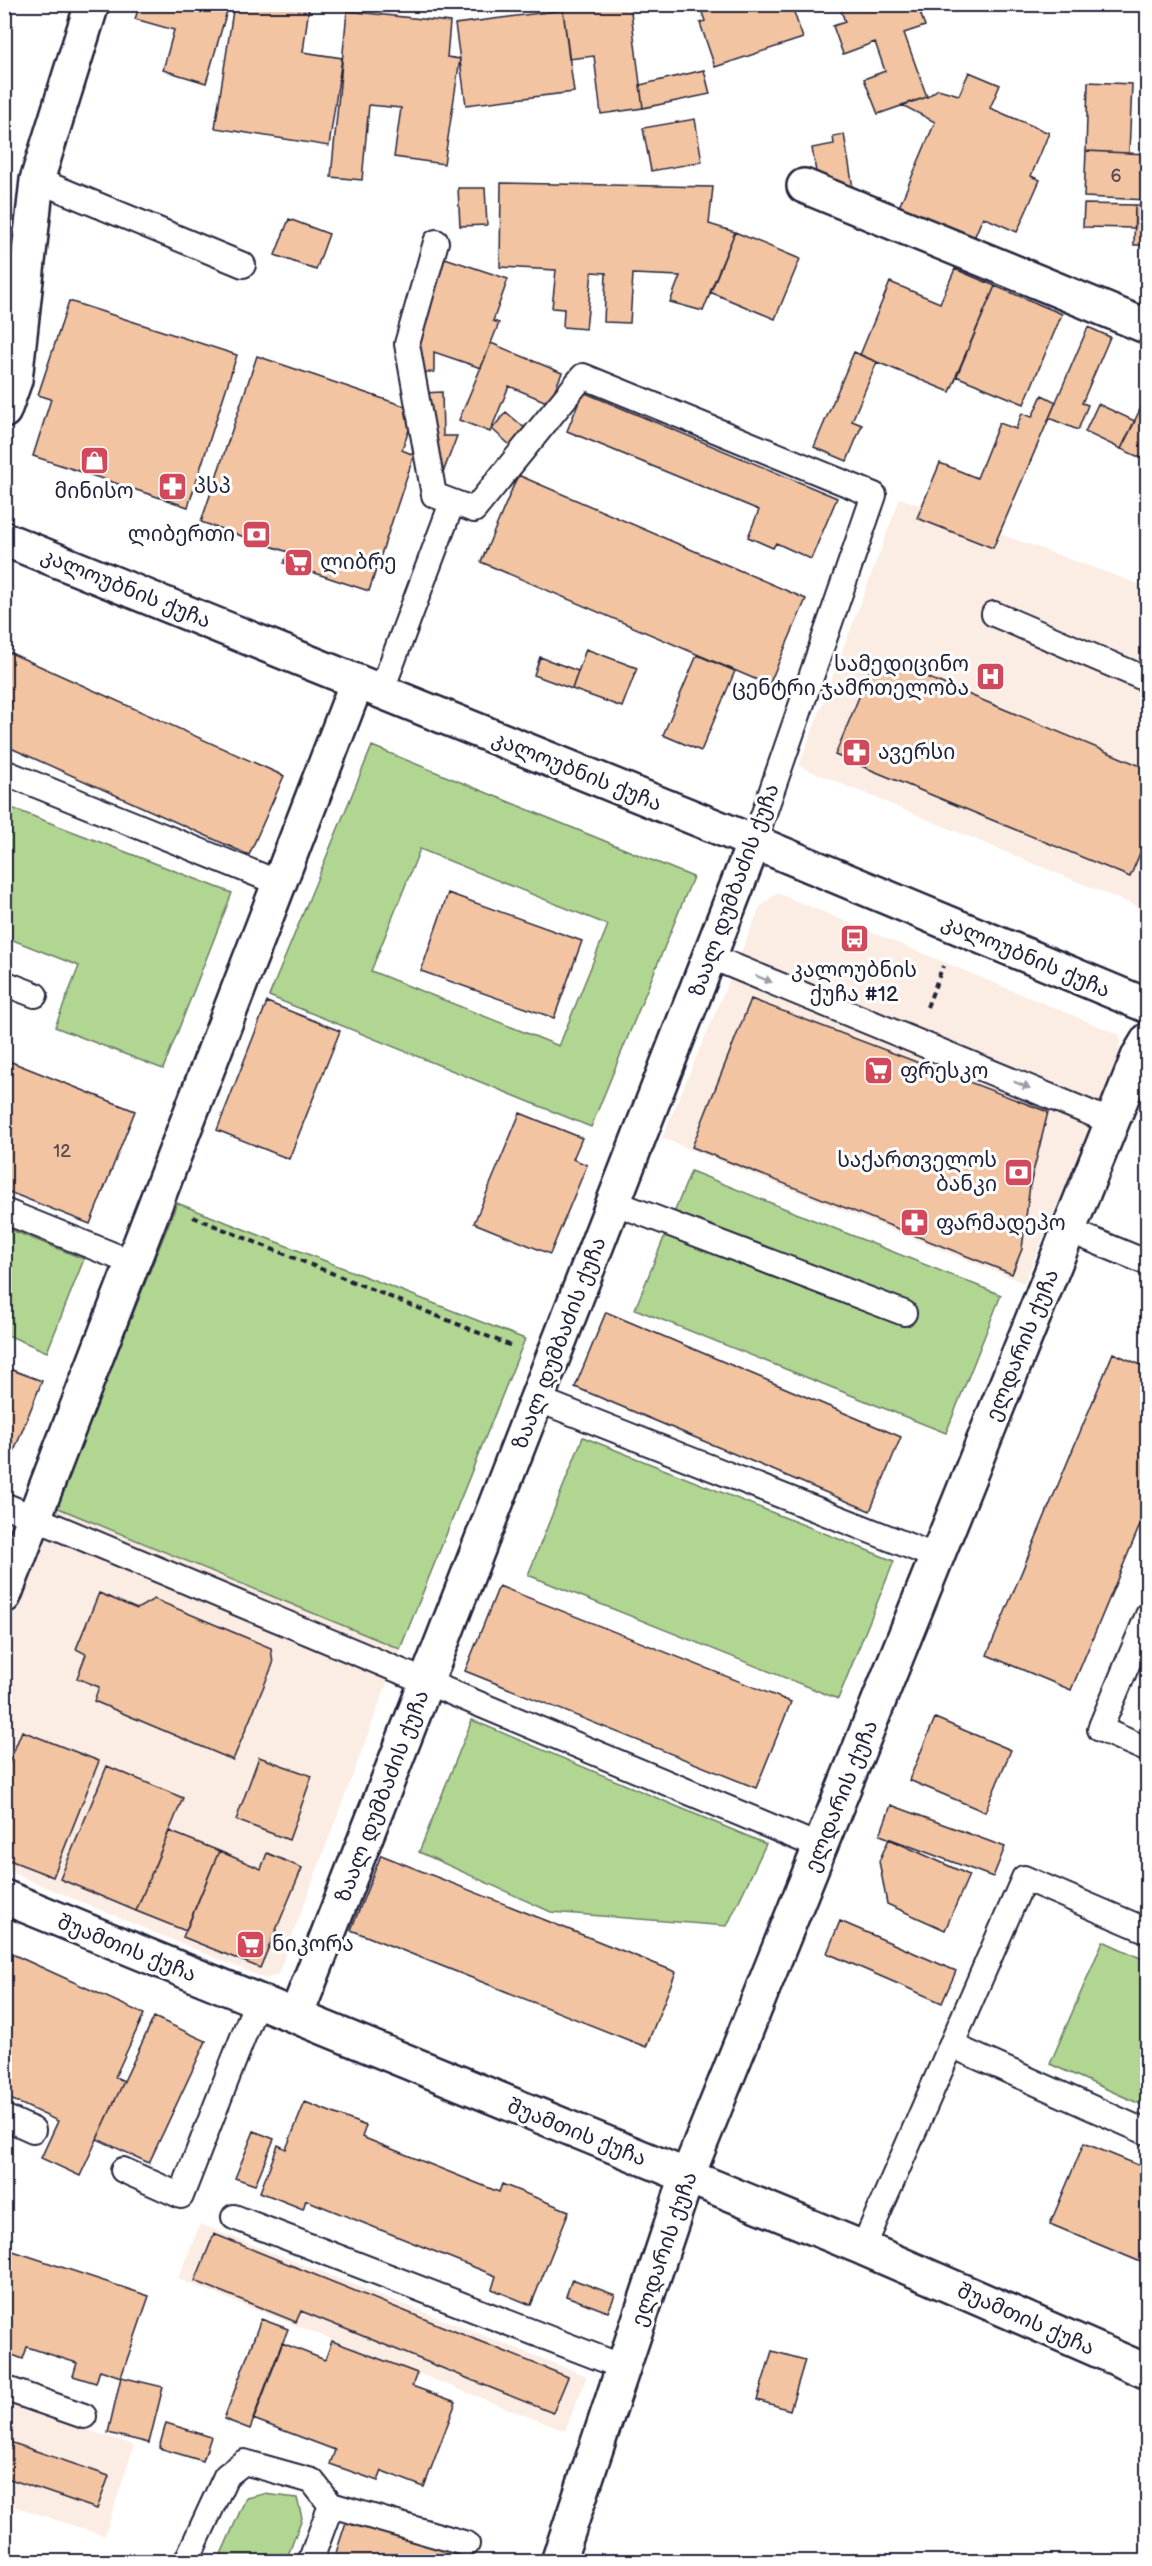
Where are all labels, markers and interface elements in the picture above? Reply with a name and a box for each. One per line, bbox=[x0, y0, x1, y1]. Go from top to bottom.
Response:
house number: 6 bbox=[1111, 166, 1122, 187]
shop icon: მინისო bbox=[78, 444, 110, 476]
pharmacy icon: პსპ bbox=[157, 470, 189, 502]
place label: პსპ bbox=[194, 474, 231, 499]
place label: მინისო bbox=[54, 479, 134, 504]
bank icon: ლიბერთი bbox=[240, 518, 272, 550]
place label: ლიბერთი bbox=[128, 522, 235, 547]
street label: კალოუბნის ქუჩა bbox=[37, 543, 214, 634]
supermarket icon: ლიბრე bbox=[283, 546, 315, 578]
place label: ლიბრე bbox=[320, 550, 397, 575]
place label: სამედიცინო ცენტრი ჯამრთელობა bbox=[732, 652, 969, 701]
hospital icon: სამედიცინო ცენტრი ჯამრთელობა bbox=[974, 660, 1006, 692]
street label: კალოუბნის ქუჩა bbox=[488, 726, 665, 817]
pharmacy icon: ავერსი bbox=[841, 736, 873, 768]
place label: ავერსი bbox=[878, 740, 955, 765]
street label: ზაალ დუმბაძის ქუჩა bbox=[684, 780, 785, 1000]
street label: კალოუბნის ქუჩა bbox=[938, 910, 1114, 1003]
bus stop icon: კალოუბნის ქუჩა #12 bbox=[838, 923, 870, 955]
place label: კალოუბნის ქუჩა #12 bbox=[791, 958, 917, 1007]
one-way arrow bbox=[755, 974, 773, 984]
supermarket icon: ფრესკო bbox=[863, 1055, 895, 1087]
place label: ფრესკო bbox=[900, 1059, 988, 1084]
one-way arrow bbox=[1013, 1080, 1031, 1090]
house number: 12 bbox=[53, 1141, 71, 1162]
place label: საქართველოს ბანკი bbox=[837, 1148, 997, 1197]
bank icon: საქართველოს ბანკი bbox=[1002, 1156, 1034, 1188]
pharmacy icon: ფარმადეპო bbox=[899, 1207, 931, 1239]
place label: ფარმადეპო bbox=[936, 1211, 1066, 1236]
street label: ზაალ დუმბაძის ქუჩა bbox=[508, 1234, 611, 1453]
street label: ელდარის ქუჩა bbox=[981, 1266, 1064, 1425]
street label: ზაალ დუმბაძის ქუჩა bbox=[331, 1687, 434, 1906]
street label: ელდარის ქუჩა bbox=[800, 1717, 883, 1876]
street label: შუამთის ქუჩა bbox=[54, 1909, 200, 1988]
supermarket icon: ნიკორა bbox=[235, 1928, 267, 1960]
place label: ნიკორა bbox=[272, 1932, 354, 1957]
street label: შუამთის ქუჩა bbox=[504, 2093, 650, 2172]
street label: ელდარის ქუჩა bbox=[626, 2169, 703, 2330]
street label: შუამთის ქუჩა bbox=[953, 2278, 1098, 2361]

